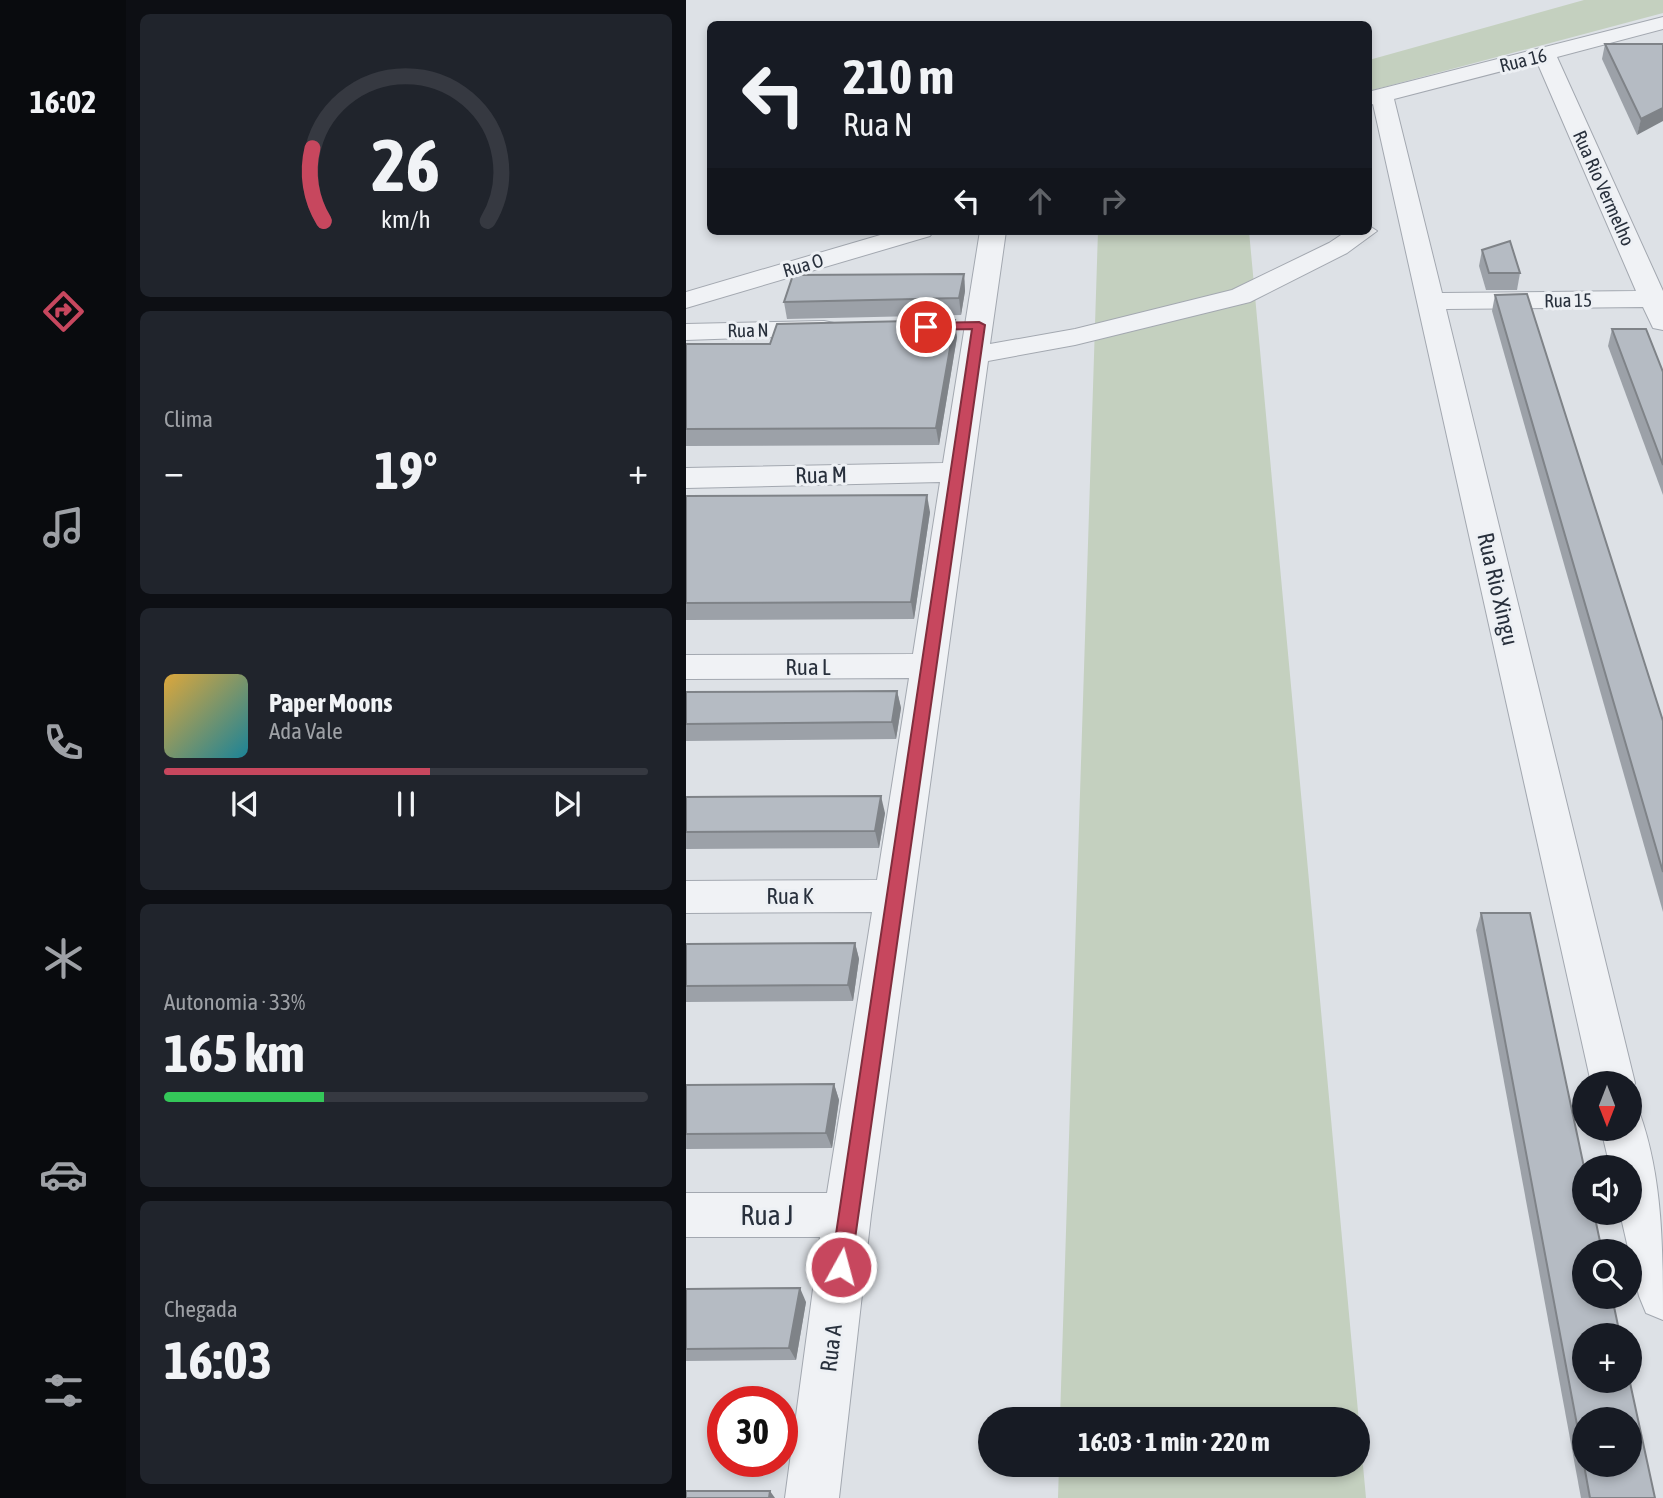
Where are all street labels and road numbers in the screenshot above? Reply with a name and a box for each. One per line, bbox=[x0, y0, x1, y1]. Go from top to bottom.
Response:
street label: Rua 16 bbox=[1497, 44, 1549, 76]
street label: Rua Rio Vermelho bbox=[1569, 127, 1639, 249]
street label: Rua O bbox=[780, 249, 826, 281]
street label: Rua 15 bbox=[1544, 289, 1592, 311]
street label: Rua N bbox=[727, 319, 769, 341]
street label: Rua M bbox=[795, 462, 847, 488]
street label: Rua Rio Xingu bbox=[1472, 530, 1524, 648]
street label: Rua L bbox=[785, 654, 831, 680]
street label: Rua K bbox=[766, 883, 815, 909]
street label: Rua J bbox=[740, 1199, 794, 1231]
street label: Rua A bbox=[815, 1322, 847, 1373]

